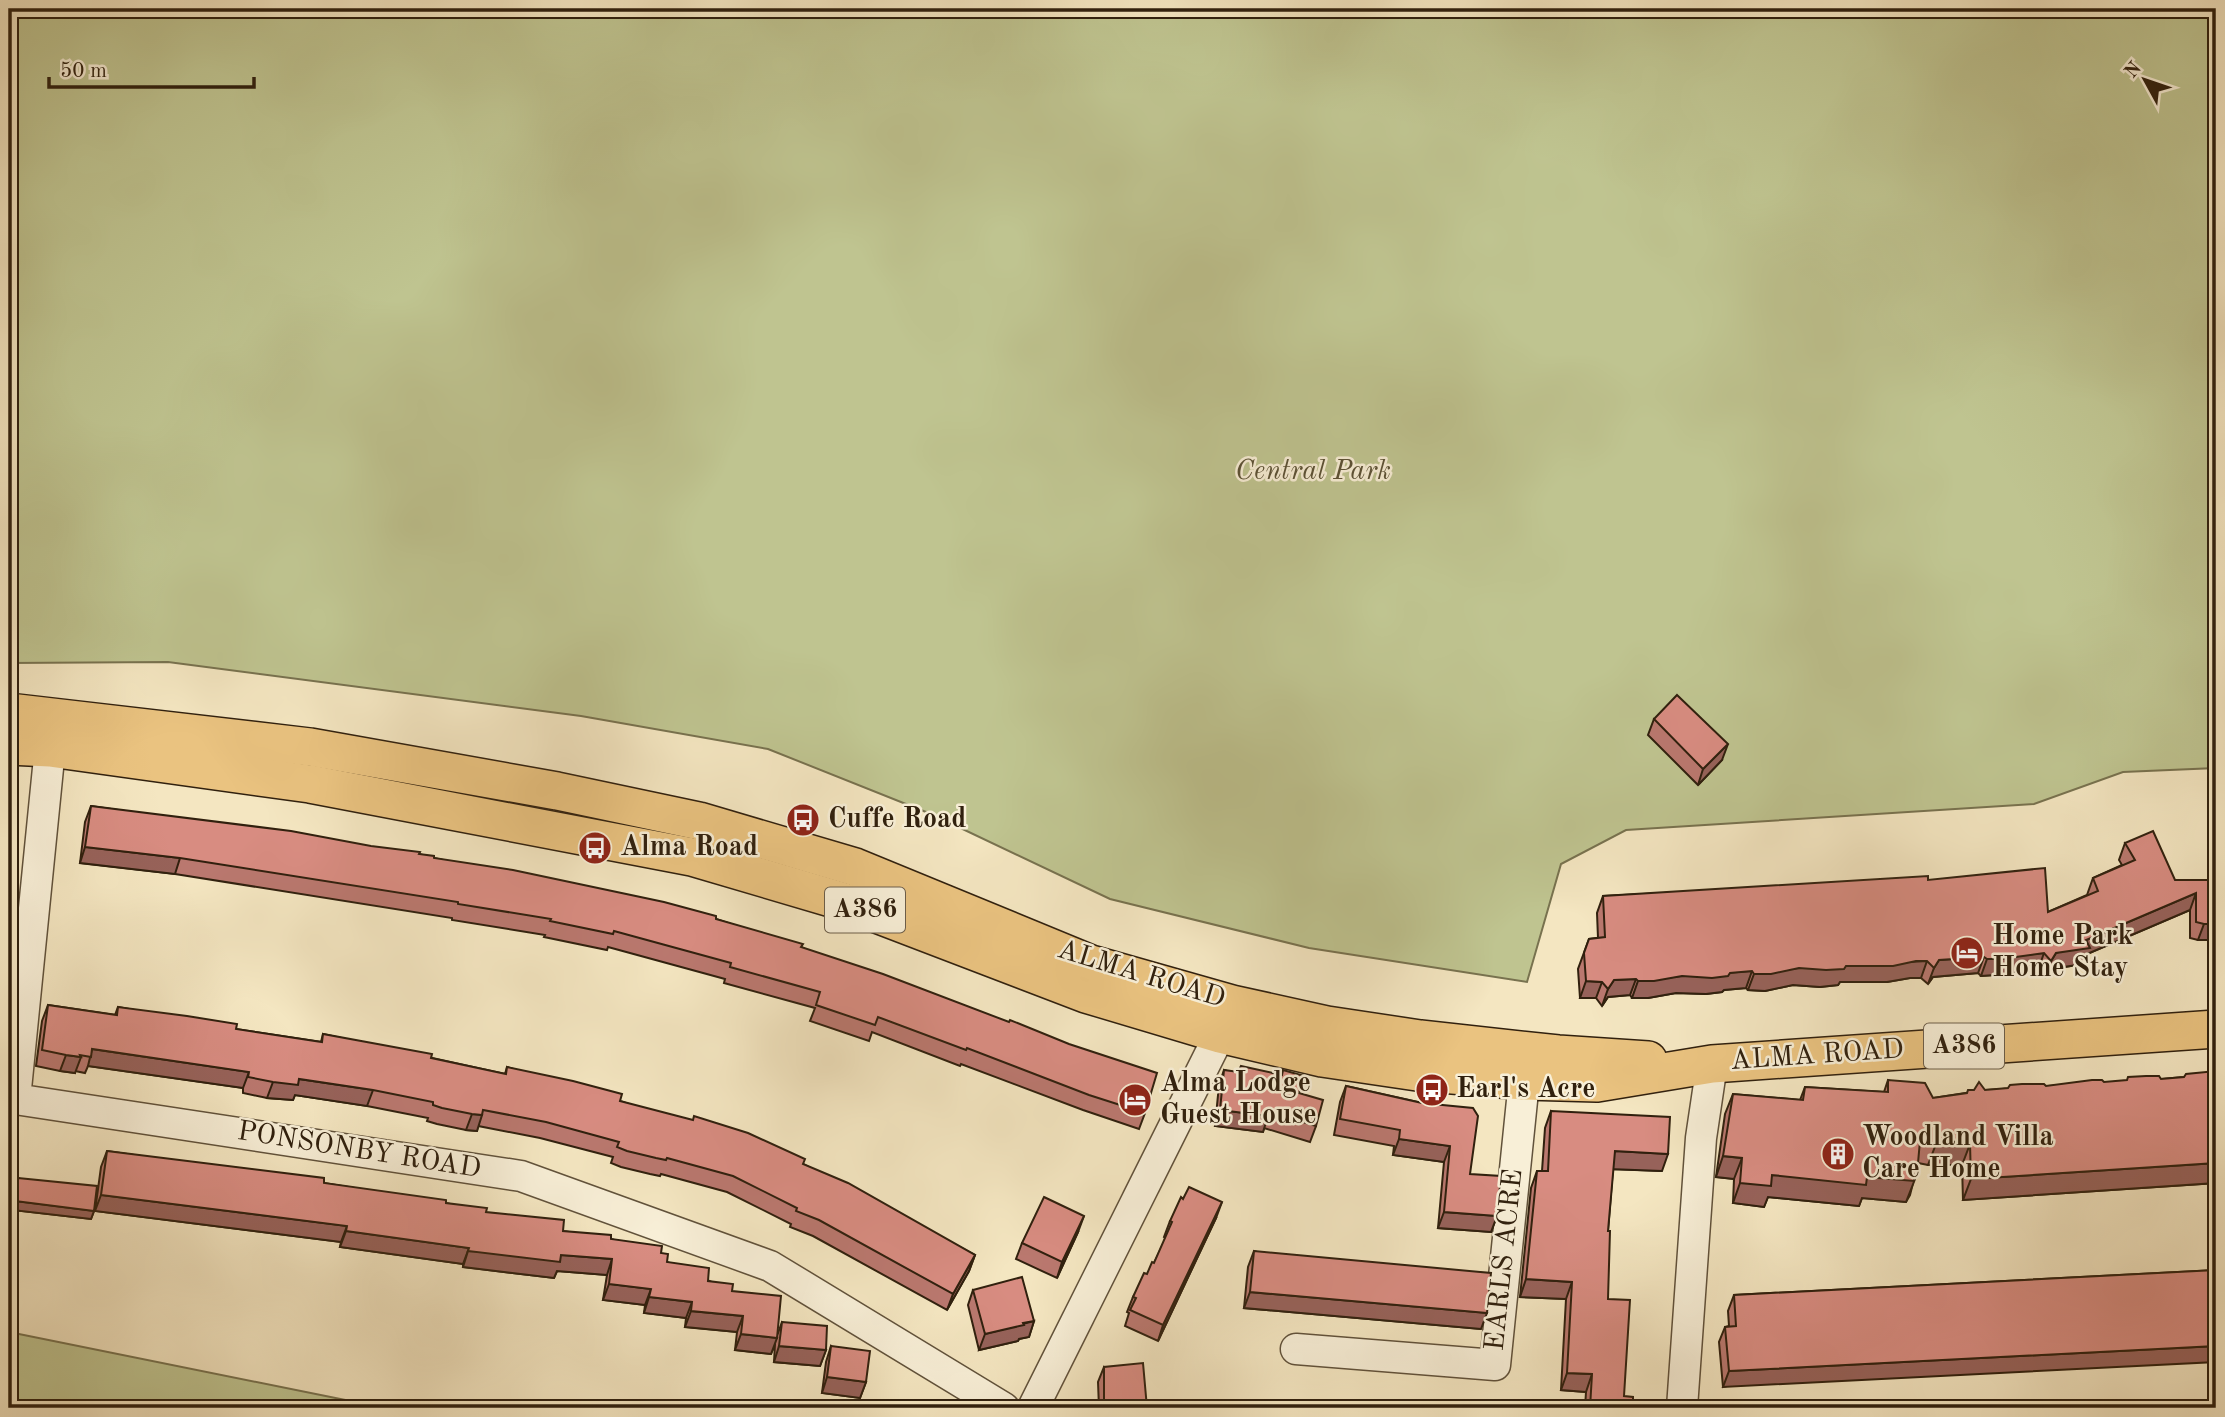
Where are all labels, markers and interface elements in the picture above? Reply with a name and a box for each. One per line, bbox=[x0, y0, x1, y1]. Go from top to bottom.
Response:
scale bar bbox=[49, 46, 254, 90]
north arrow bbox=[2110, 46, 2180, 116]
text: N bbox=[2122, 59, 2146, 82]
text: 50 m bbox=[60, 61, 107, 82]
park label: Central Park bbox=[1235, 458, 1391, 486]
bus stop icon: Cuffe Road bbox=[784, 801, 822, 839]
place label: Cuffe Road bbox=[828, 806, 966, 834]
bus stop icon: Alma Road bbox=[576, 829, 614, 867]
place label: Alma Road bbox=[620, 834, 758, 862]
road number: A386 bbox=[825, 888, 905, 932]
place label: Home Park Home Stay bbox=[1992, 923, 2133, 983]
hotel icon: Home Park Home Stay bbox=[1948, 934, 1986, 972]
street label: ALMA ROAD bbox=[1054, 936, 1228, 1014]
road number: A386 bbox=[1924, 1023, 2004, 1068]
street label: ALMA ROAD bbox=[1729, 1036, 1905, 1076]
place label: Alma Lodge Guest House bbox=[1160, 1070, 1317, 1130]
bus stop icon: Earl's Acre bbox=[1413, 1071, 1451, 1109]
place label: Earl's Acre bbox=[1456, 1076, 1596, 1104]
hotel icon: Alma Lodge Guest House bbox=[1116, 1081, 1154, 1119]
street label: PONSONBY ROAD bbox=[235, 1118, 483, 1184]
place label: Woodland Villa Care Home bbox=[1862, 1124, 2054, 1184]
building icon: Woodland Villa Care Home bbox=[1819, 1135, 1857, 1173]
street label: EARLS ACRE bbox=[1482, 1168, 1528, 1352]

